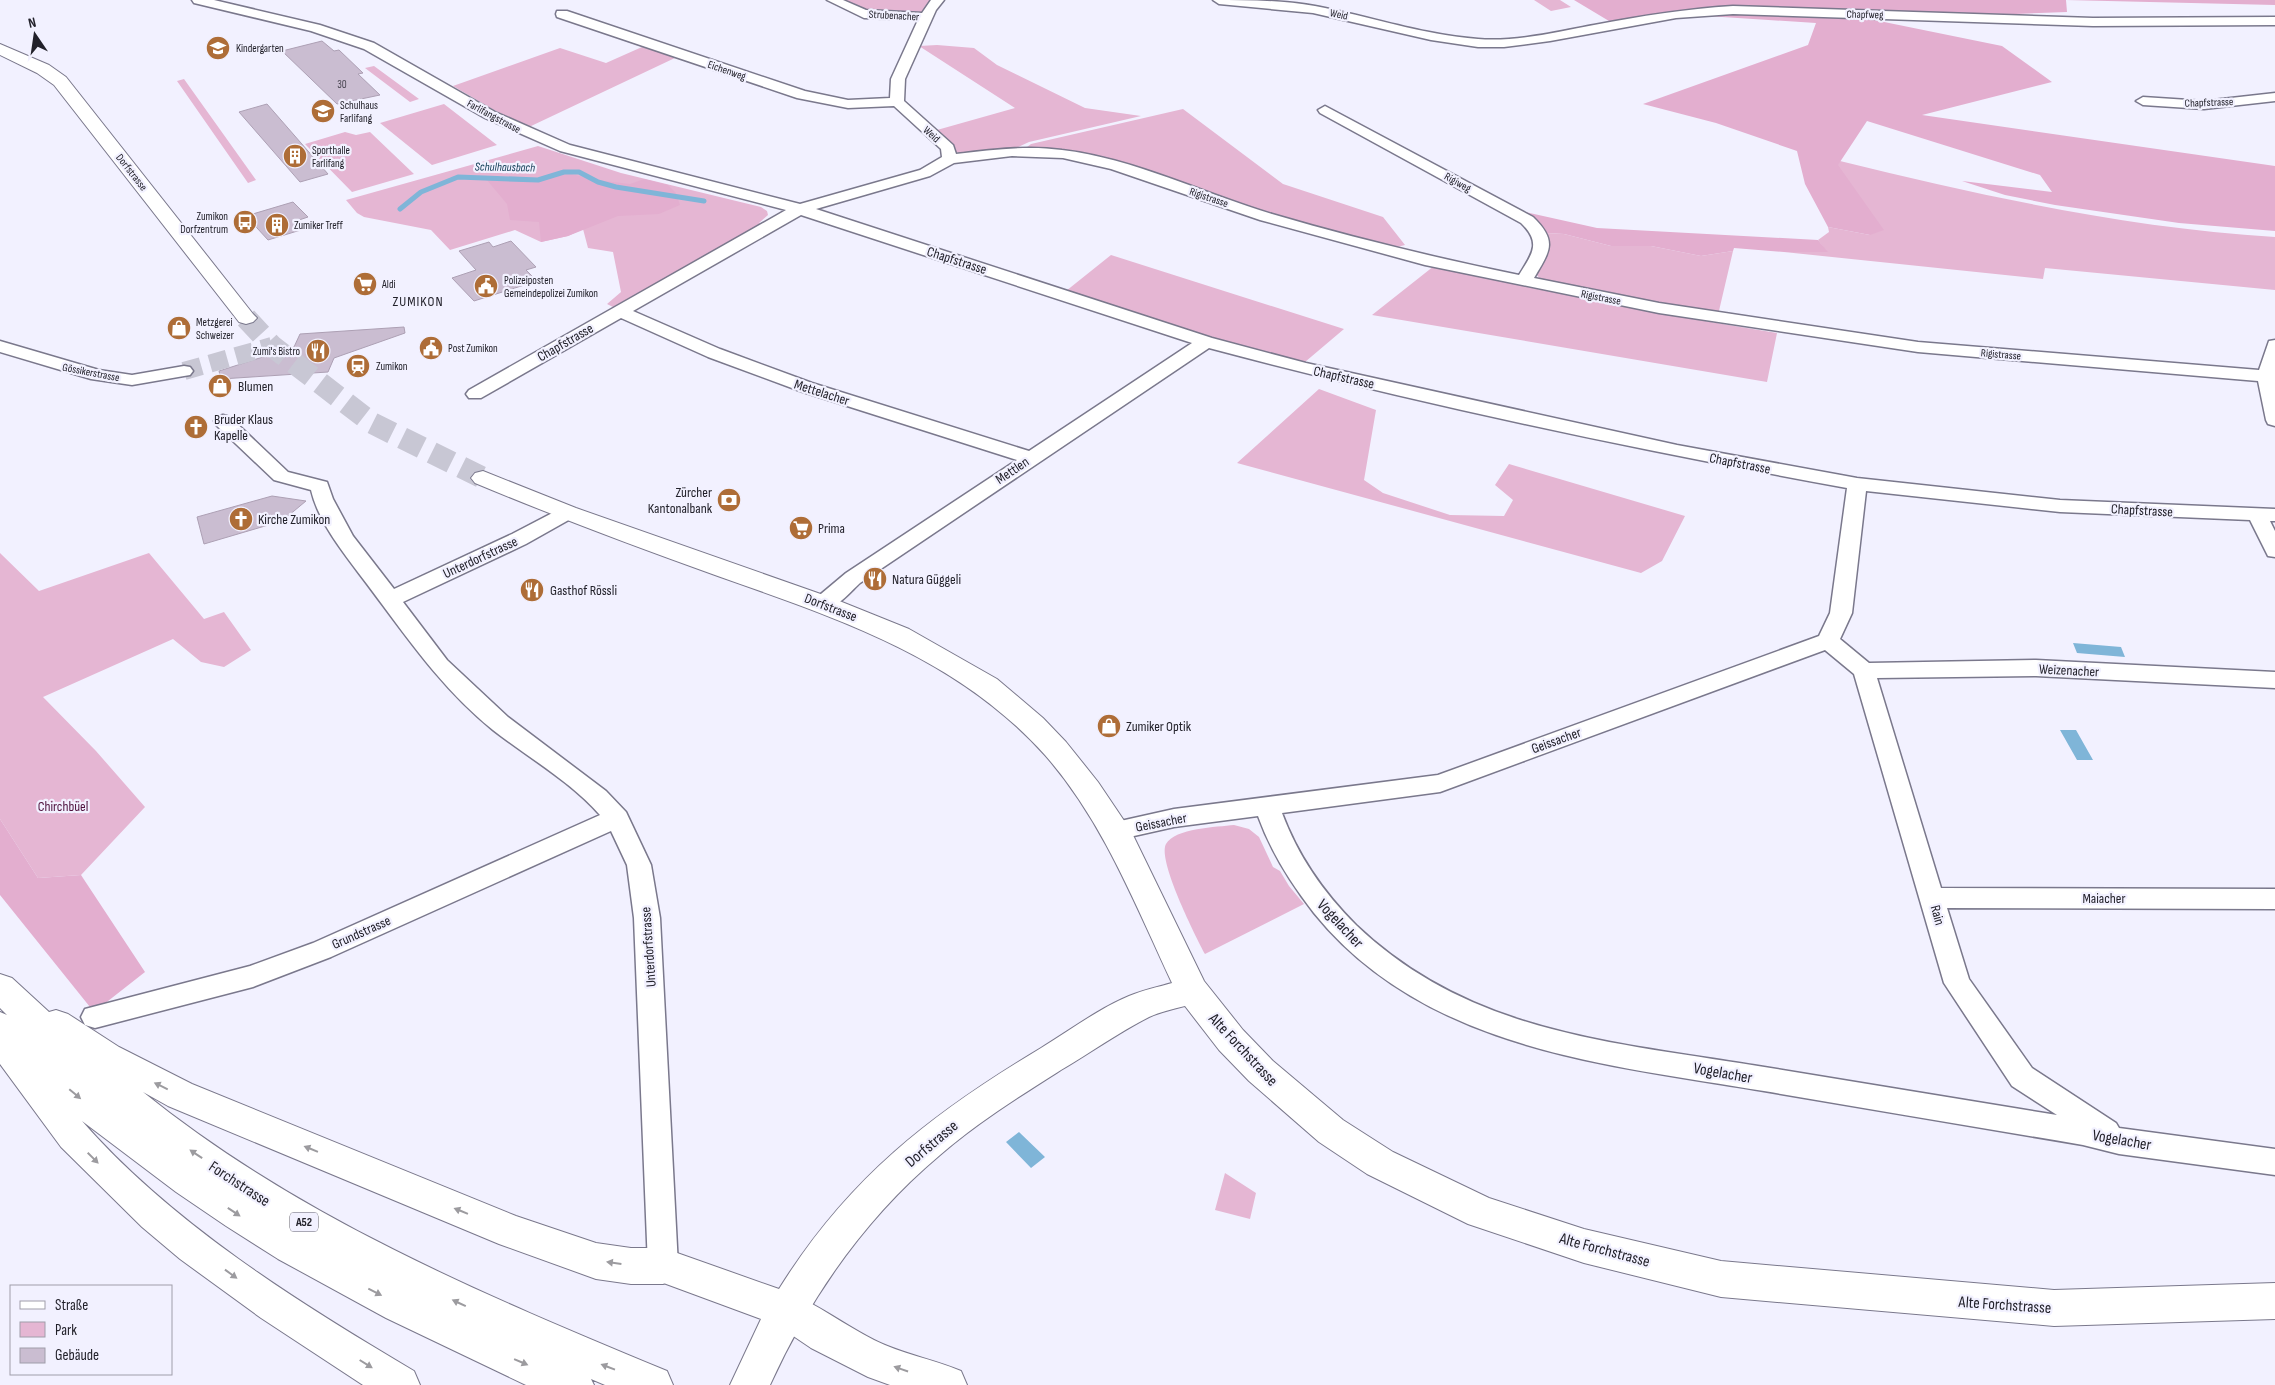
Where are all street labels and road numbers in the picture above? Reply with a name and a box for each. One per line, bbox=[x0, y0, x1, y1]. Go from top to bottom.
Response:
street label: Weid bbox=[1329, 6, 1349, 23]
street label: Strubenacher bbox=[868, 8, 919, 23]
street label: Chapfweg bbox=[1846, 8, 1884, 21]
street label: Eichenweg bbox=[706, 58, 748, 83]
street label: Chapfstrasse bbox=[2184, 95, 2234, 110]
street label: Farlifangstrasse bbox=[465, 97, 523, 136]
street label: Weid bbox=[921, 124, 943, 146]
street label: Dorfstrasse bbox=[113, 151, 150, 193]
street label: Rigiweg bbox=[1442, 170, 1474, 195]
street label: Rigistrasse bbox=[1188, 185, 1230, 210]
street label: Chapfstrasse bbox=[925, 243, 989, 278]
street label: Rigistrasse bbox=[1580, 287, 1622, 308]
street label: Chapfstrasse bbox=[534, 320, 596, 365]
street label: Rigistrasse bbox=[1980, 346, 2022, 363]
street label: Gössikerstrasse bbox=[61, 361, 121, 384]
street label: Chapfstrasse bbox=[1312, 362, 1376, 393]
street label: Mettelacher bbox=[792, 376, 852, 409]
street label: Chapfstrasse bbox=[1708, 449, 1772, 478]
street label: Mettlen bbox=[992, 453, 1032, 488]
street label: Chapfstrasse bbox=[2111, 500, 2173, 521]
street label: Unterdorfstrasse bbox=[440, 533, 520, 582]
street label: Dorfstrasse bbox=[802, 590, 860, 625]
street label: Weizenacher bbox=[2038, 660, 2099, 681]
street label: Geissacher bbox=[1529, 724, 1583, 757]
street label: Geissacher bbox=[1134, 809, 1188, 836]
street label: Maiacher bbox=[2083, 890, 2125, 907]
street label: Vogelacher bbox=[1313, 896, 1367, 953]
street label: Rain bbox=[1927, 903, 1948, 927]
street label: Unterdorfstrasse bbox=[637, 906, 660, 988]
street label: Grundstrasse bbox=[329, 912, 393, 953]
street label: Alte Forchstrasse bbox=[1204, 1009, 1281, 1090]
street label: Vogelacher bbox=[1692, 1059, 1754, 1088]
street label: Dorfstrasse bbox=[902, 1117, 962, 1172]
street label: Vogelacher bbox=[2091, 1126, 2153, 1155]
street label: Forchstrasse bbox=[205, 1158, 273, 1211]
road number: A52 bbox=[290, 1212, 318, 1232]
street label: Alte Forchstrasse bbox=[1556, 1229, 1652, 1272]
street label: Alte Forchstrasse bbox=[1957, 1293, 2052, 1318]

